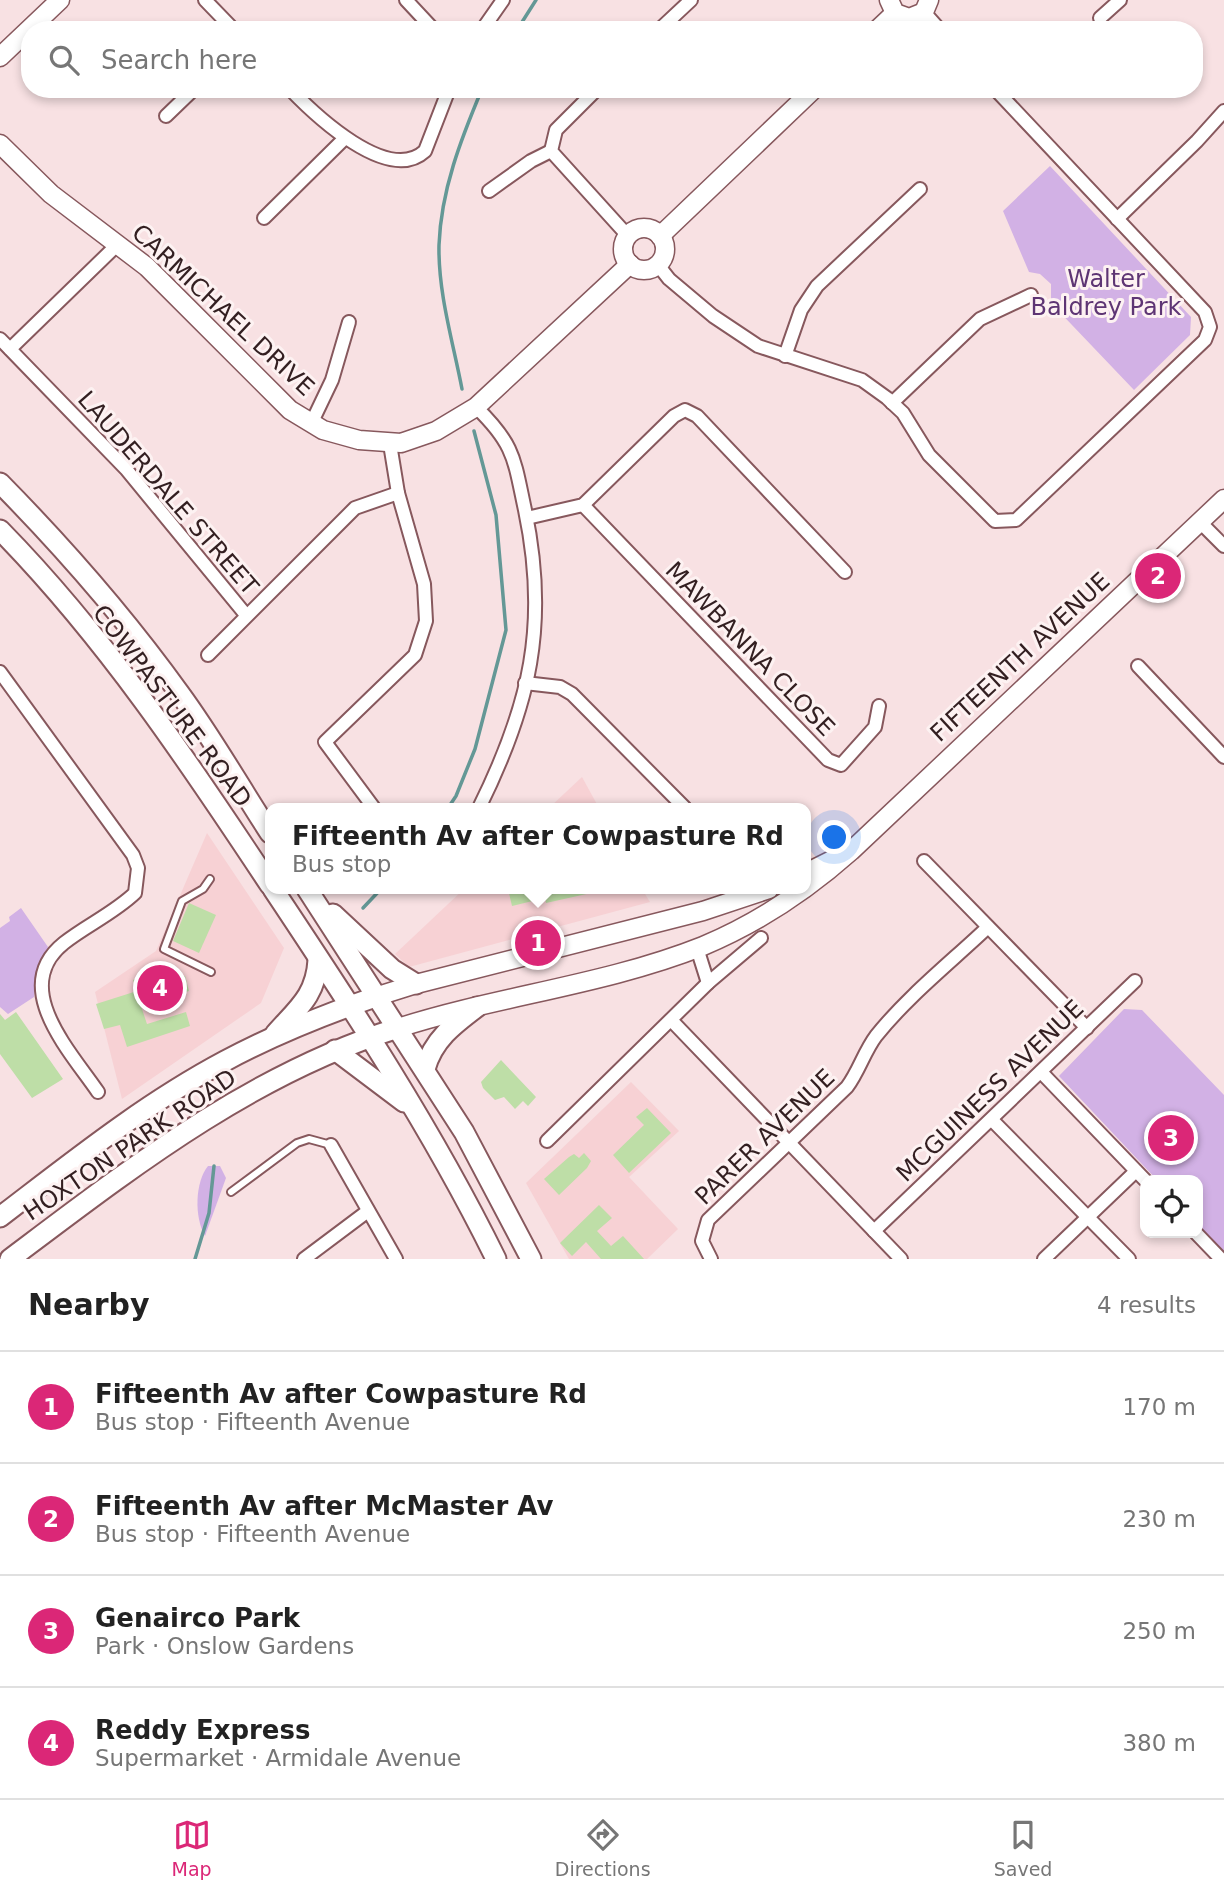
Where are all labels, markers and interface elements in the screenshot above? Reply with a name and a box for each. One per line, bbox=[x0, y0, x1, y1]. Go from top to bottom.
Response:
search box bbox=[21, 21, 1203, 98]
icon: search bbox=[45, 41, 83, 79]
text: Search here bbox=[101, 45, 257, 75]
street label: CARMICHAEL DRIVE bbox=[126, 218, 320, 402]
park label: Walter Baldrey Park bbox=[1031, 265, 1182, 321]
street label: LAUDERDALE STREET bbox=[72, 386, 264, 601]
pin: 2 bbox=[1135, 550, 1181, 602]
street label: MAWBANNA CLOSE bbox=[660, 556, 840, 742]
street label: FIFTEENTH AVENUE bbox=[925, 567, 1115, 747]
street label: COWPASTURE ROAD bbox=[87, 599, 257, 813]
popup bbox=[265, 803, 811, 894]
your location bbox=[817, 820, 851, 854]
text: Fifteenth Av after Cowpasture Rd bbox=[292, 821, 784, 851]
text: Bus stop bbox=[292, 851, 391, 877]
pin: 1 bbox=[515, 917, 561, 969]
pin: 4 bbox=[137, 962, 183, 1014]
street label: MCGUINESS AVENUE bbox=[891, 994, 1089, 1188]
street label: HOXTON PARK ROAD bbox=[19, 1063, 241, 1227]
street label: PARER AVENUE bbox=[690, 1063, 840, 1211]
pin: 3 bbox=[1148, 1112, 1194, 1164]
map controls bbox=[1140, 1175, 1203, 1238]
button: locate bbox=[1140, 1175, 1203, 1238]
text: Nearby bbox=[28, 1287, 150, 1322]
text: 4 results bbox=[1097, 1292, 1196, 1318]
text: Fifteenth Av after Cowpasture Rd bbox=[95, 1379, 587, 1409]
text: 1 bbox=[43, 1394, 59, 1420]
text: 170 m bbox=[1122, 1394, 1196, 1420]
text: Bus stop · Fifteenth Avenue bbox=[95, 1409, 410, 1435]
text: Fifteenth Av after McMaster Av bbox=[95, 1491, 553, 1521]
text: 2 bbox=[43, 1506, 59, 1532]
text: 230 m bbox=[1122, 1506, 1196, 1532]
text: Bus stop · Fifteenth Avenue bbox=[95, 1521, 410, 1547]
text: Genairco Park bbox=[95, 1603, 300, 1633]
text: 3 bbox=[43, 1618, 59, 1644]
text: 250 m bbox=[1122, 1618, 1196, 1644]
text: Park · Onslow Gardens bbox=[95, 1633, 354, 1659]
text: Reddy Express bbox=[95, 1715, 310, 1745]
text: 4 bbox=[43, 1730, 59, 1756]
text: 380 m bbox=[1122, 1730, 1196, 1756]
text: Supermarket · Armidale Avenue bbox=[95, 1745, 461, 1771]
tab: Map bbox=[172, 1816, 212, 1880]
tab: Directions bbox=[555, 1816, 651, 1880]
tab: Saved bbox=[994, 1816, 1052, 1880]

